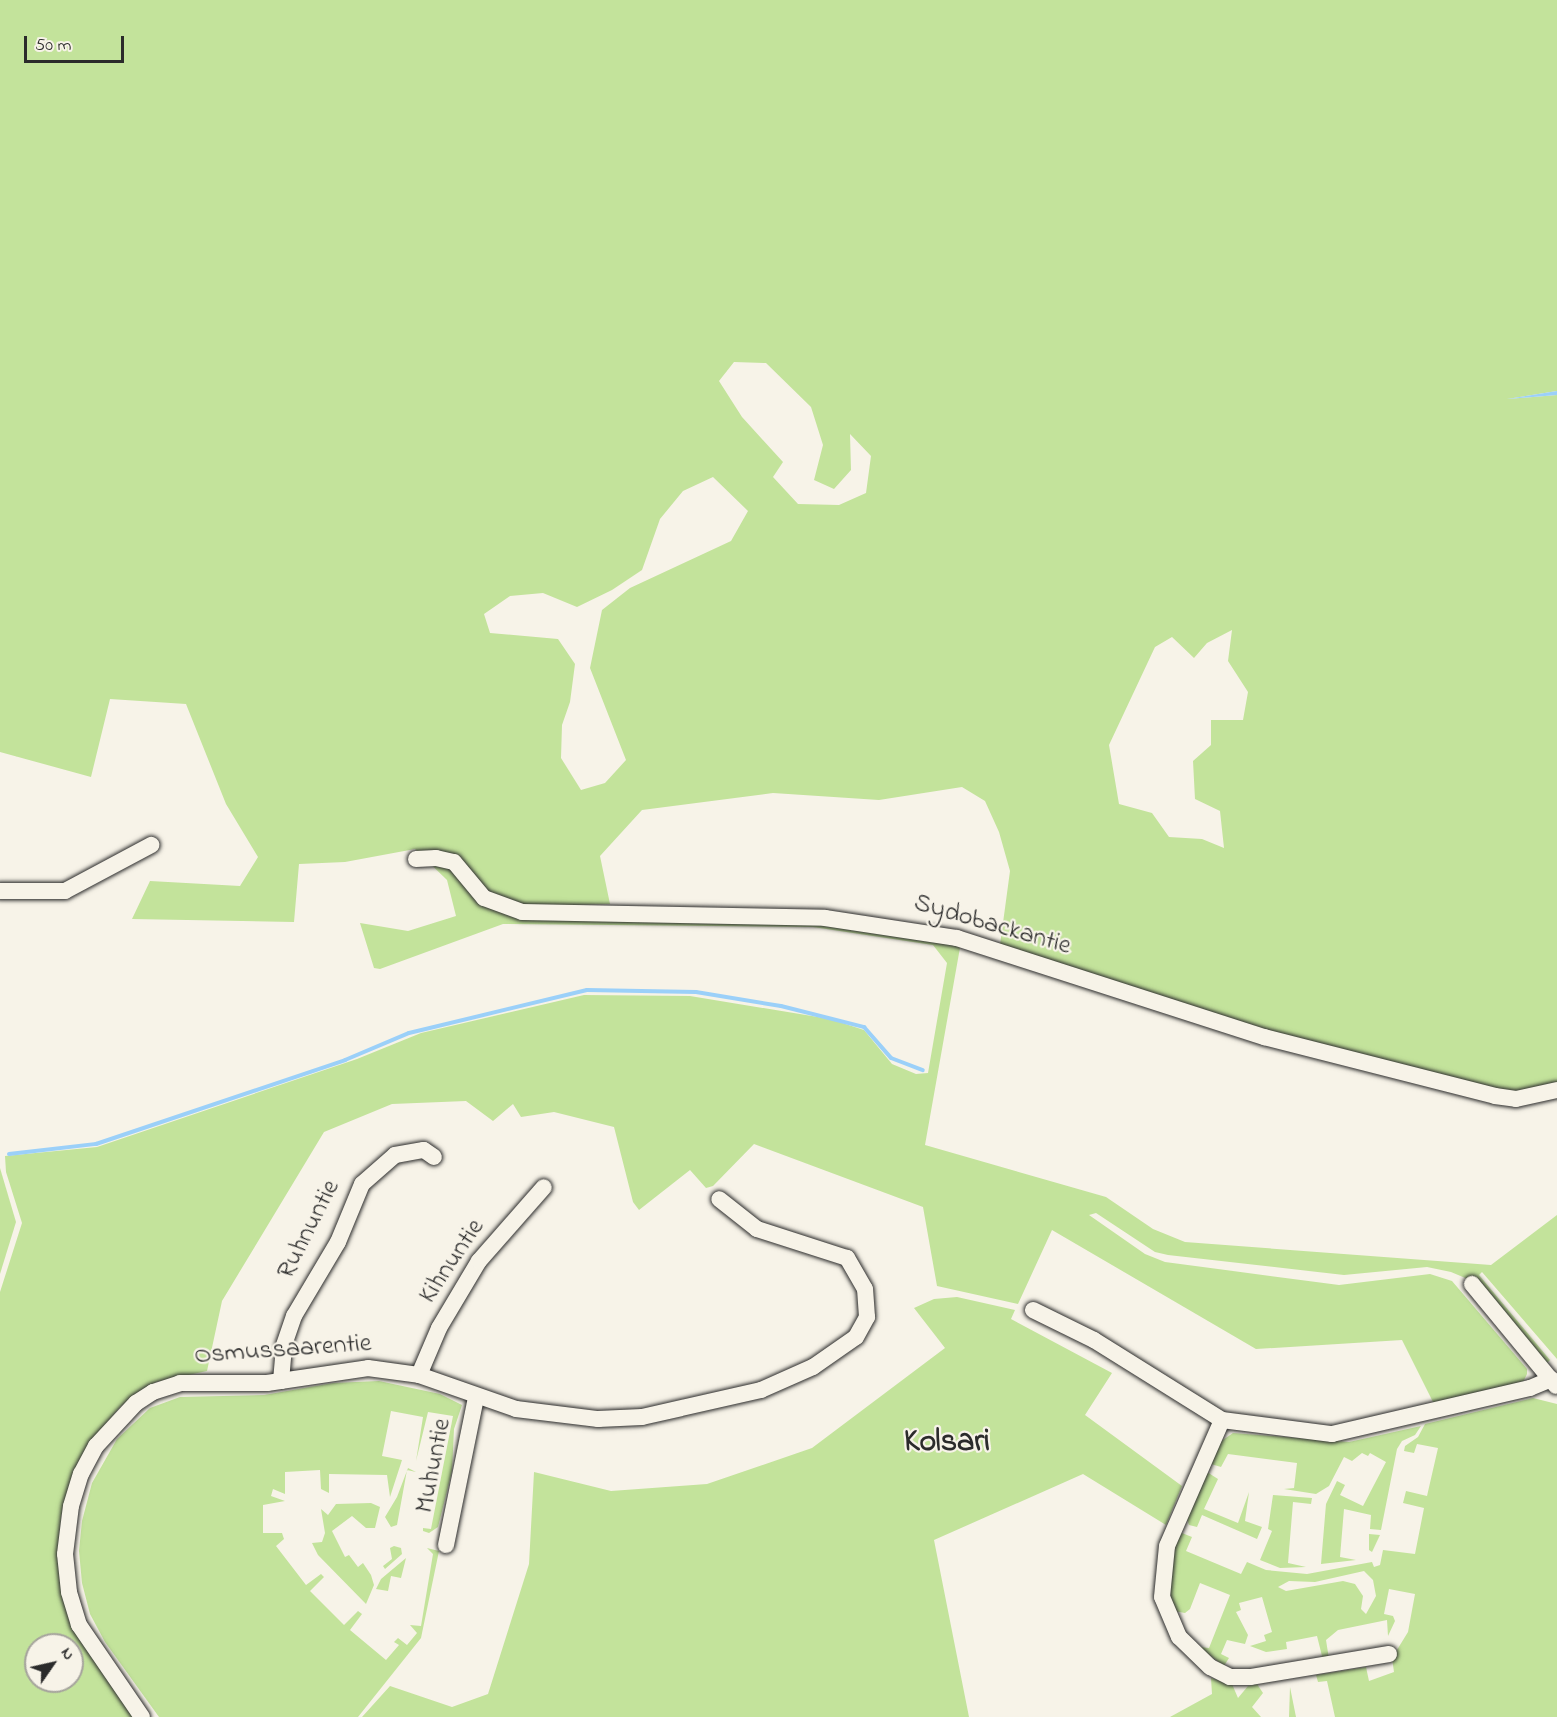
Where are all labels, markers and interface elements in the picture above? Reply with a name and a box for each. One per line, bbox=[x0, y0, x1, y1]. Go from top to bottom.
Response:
scale bar bbox=[27, 24, 128, 62]
text: 50 m bbox=[35, 33, 72, 59]
street label: Sydobackantie bbox=[910, 889, 1074, 963]
street label: Ruhnuntie bbox=[272, 1175, 348, 1285]
street label: Kihnuntie bbox=[413, 1214, 493, 1310]
street label: Osmussaarentie bbox=[193, 1329, 373, 1373]
street label: Muhuntie bbox=[411, 1416, 459, 1516]
district label: Kolsari bbox=[904, 1424, 990, 1462]
north arrow bbox=[24, 1633, 84, 1693]
text: N bbox=[54, 1643, 80, 1665]

